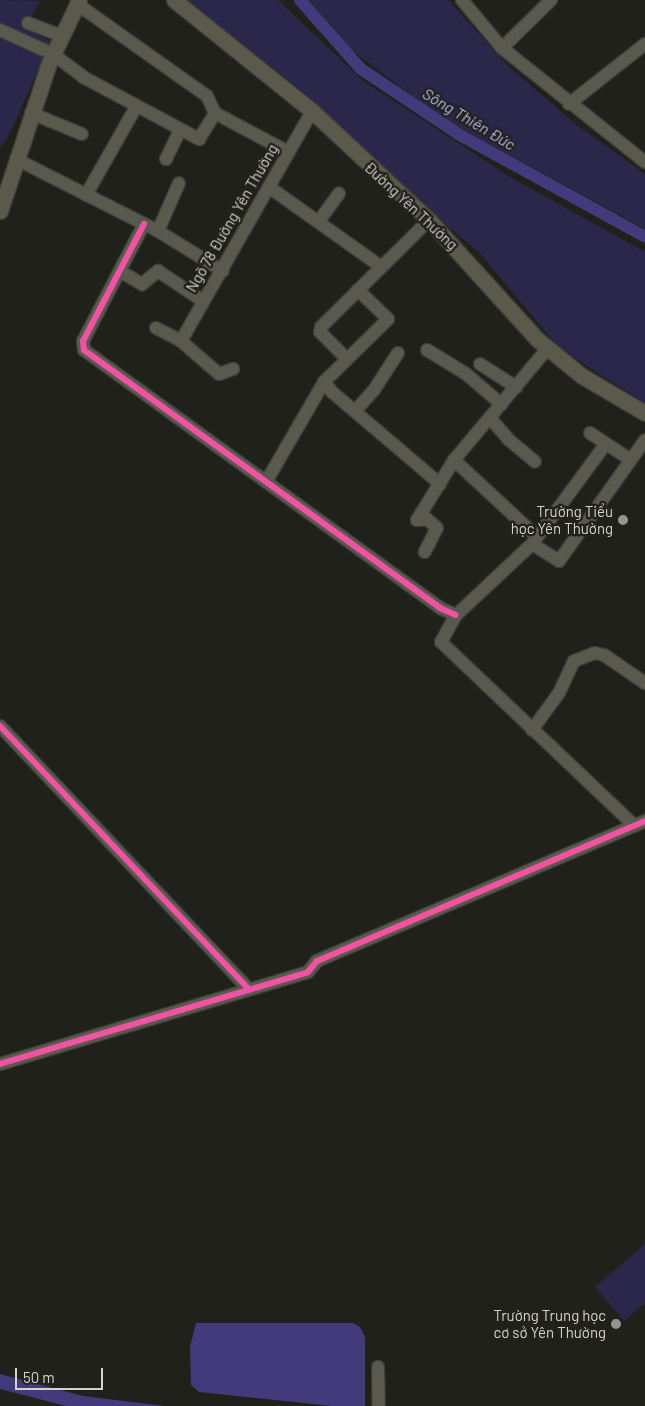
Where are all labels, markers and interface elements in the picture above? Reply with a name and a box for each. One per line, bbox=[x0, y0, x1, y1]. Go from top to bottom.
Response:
water label: Sông Thiên Đức bbox=[419, 84, 519, 154]
street label: Ngõ 78 Đường Yên Thường bbox=[182, 141, 282, 295]
street label: Đường Yên Thường bbox=[361, 158, 461, 254]
place label: Trường Tiểu học Yên Thường bbox=[511, 502, 613, 537]
marker: Trường Tiểu học Yên Thường bbox=[617, 514, 629, 526]
place label: Trường Trung học cơ sở Yên Thường bbox=[493, 1306, 606, 1341]
marker: Trường Trung học cơ sở Yên Thường bbox=[610, 1318, 622, 1330]
scale bar bbox=[18, 1358, 105, 1390]
text: 50 m bbox=[23, 1368, 55, 1386]

